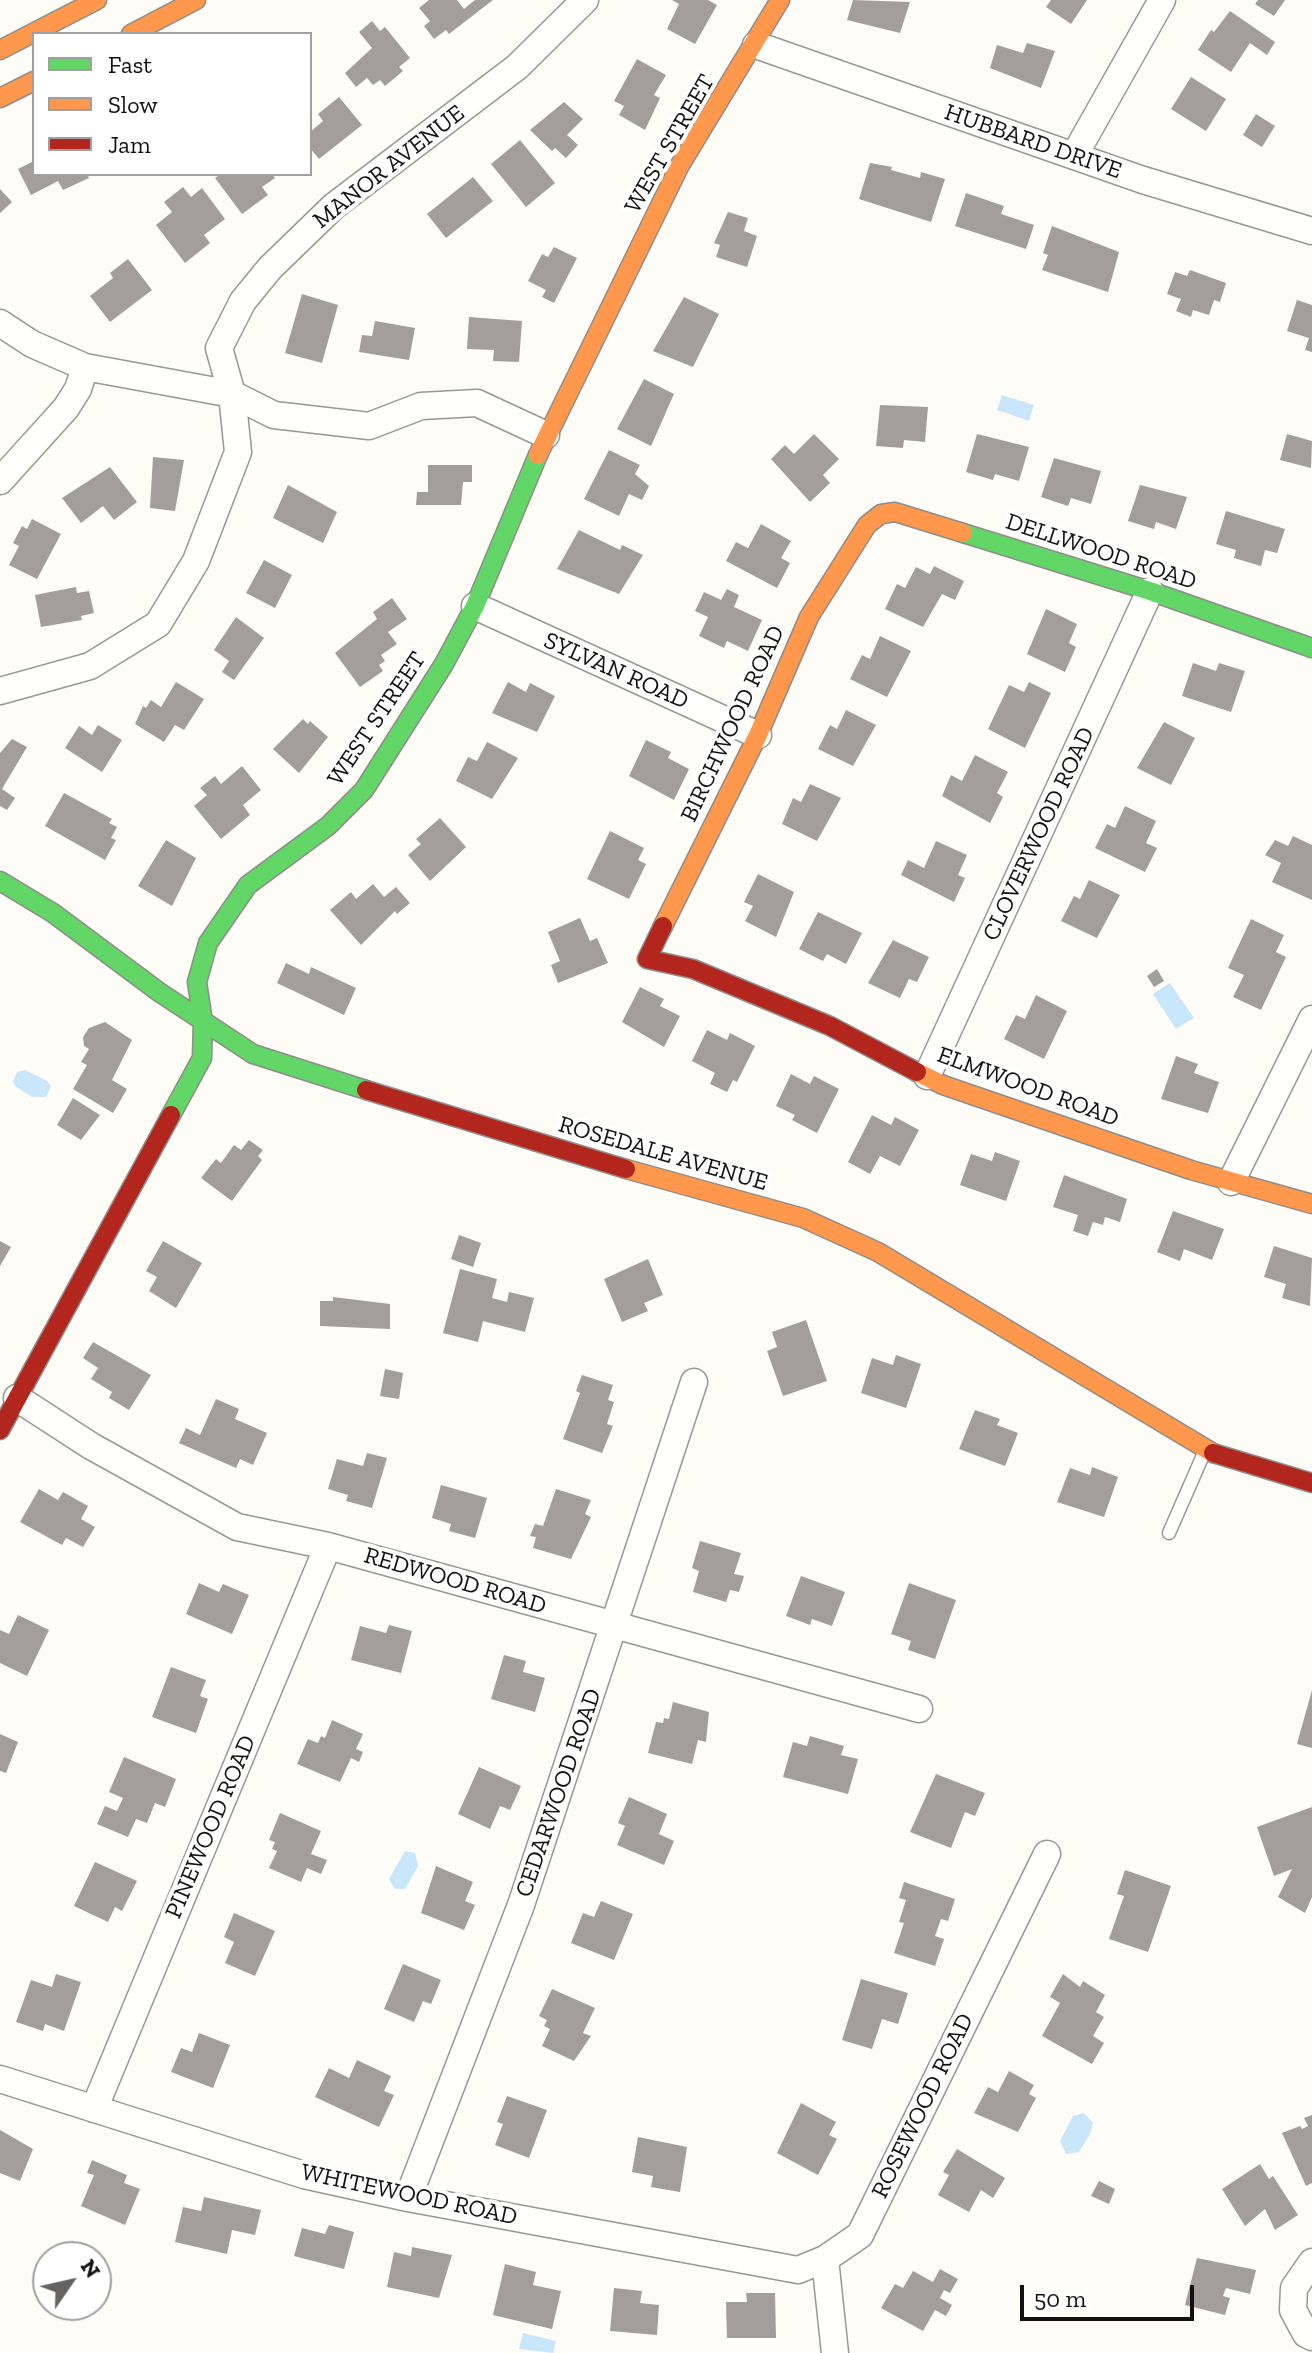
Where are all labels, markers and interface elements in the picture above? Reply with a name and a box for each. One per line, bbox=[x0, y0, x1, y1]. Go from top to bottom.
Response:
legend bbox=[32, 32, 312, 176]
text: Fast bbox=[108, 50, 152, 79]
street label: WEST STREET bbox=[619, 70, 721, 218]
text: Slow bbox=[108, 90, 158, 119]
street label: HUBBARD DRIVE bbox=[941, 98, 1125, 186]
street label: MANOR AVENUE bbox=[308, 99, 470, 235]
text: Jam bbox=[108, 130, 151, 159]
street label: DELLWOOD ROAD bbox=[1002, 508, 1200, 596]
street label: BIRCHWOOD ROAD bbox=[675, 621, 791, 827]
street label: SYLVAN ROAD bbox=[539, 626, 693, 716]
street label: WEST STREET bbox=[322, 647, 432, 791]
street label: CLOVERWOOD ROAD bbox=[977, 723, 1101, 945]
street label: ELMWOOD ROAD bbox=[933, 1041, 1123, 1133]
street label: ROSEDALE AVENUE bbox=[555, 1110, 771, 1198]
street label: REDWOOD ROAD bbox=[361, 1541, 549, 1621]
street label: CEDARWOOD ROAD bbox=[510, 1685, 608, 1901]
street label: PINEWOOD ROAD bbox=[159, 1731, 263, 1923]
street label: ROSEWOOD ROAD bbox=[866, 2009, 980, 2203]
street label: WHITEWOOD ROAD bbox=[298, 2158, 520, 2232]
north arrow bbox=[32, 2241, 112, 2321]
text: N bbox=[75, 2254, 107, 2283]
scale bar bbox=[1024, 2269, 1198, 2319]
text: 50 m bbox=[1034, 2284, 1086, 2313]

